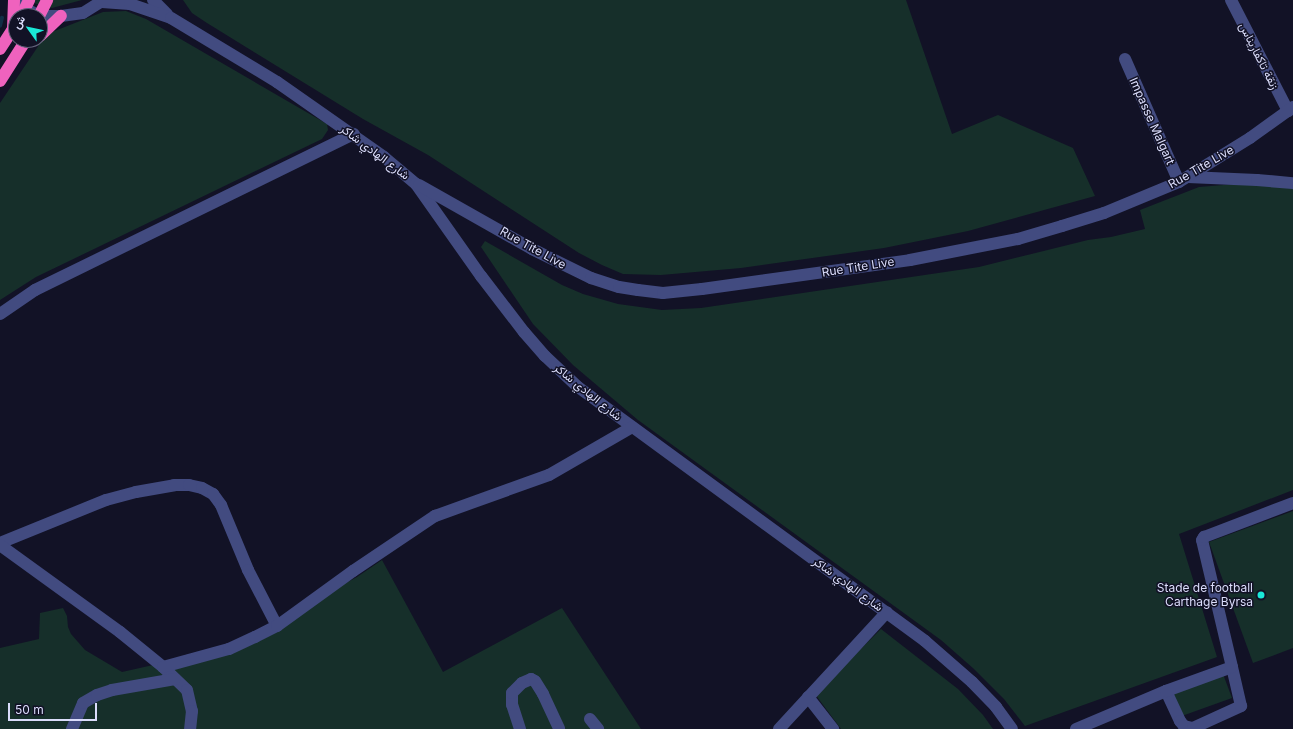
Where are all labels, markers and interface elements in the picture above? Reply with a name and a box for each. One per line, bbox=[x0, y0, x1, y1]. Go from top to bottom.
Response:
north arrow bbox=[8, 8, 48, 48]
text: ش bbox=[9, 13, 28, 31]
street label: زنقة تاكفاريناس bbox=[1236, 20, 1282, 92]
street label: Impasse Malgart bbox=[1126, 75, 1178, 167]
street label: شارع الهادي شاكر bbox=[338, 121, 412, 183]
street label: Rue Tite Live bbox=[1166, 142, 1236, 192]
street label: Rue Tite Live bbox=[497, 224, 569, 272]
street label: Rue Tite Live bbox=[821, 254, 895, 280]
street label: شارع الهادي شاكر bbox=[551, 360, 625, 424]
street label: شارع الهادي شاكر bbox=[810, 554, 886, 614]
place label: Stade de football Carthage Byrsa bbox=[1157, 581, 1253, 609]
marker: Stade de football Carthage Byrsa bbox=[1256, 590, 1266, 600]
scale bar bbox=[10, 695, 99, 721]
text: 50 m bbox=[15, 702, 44, 717]

